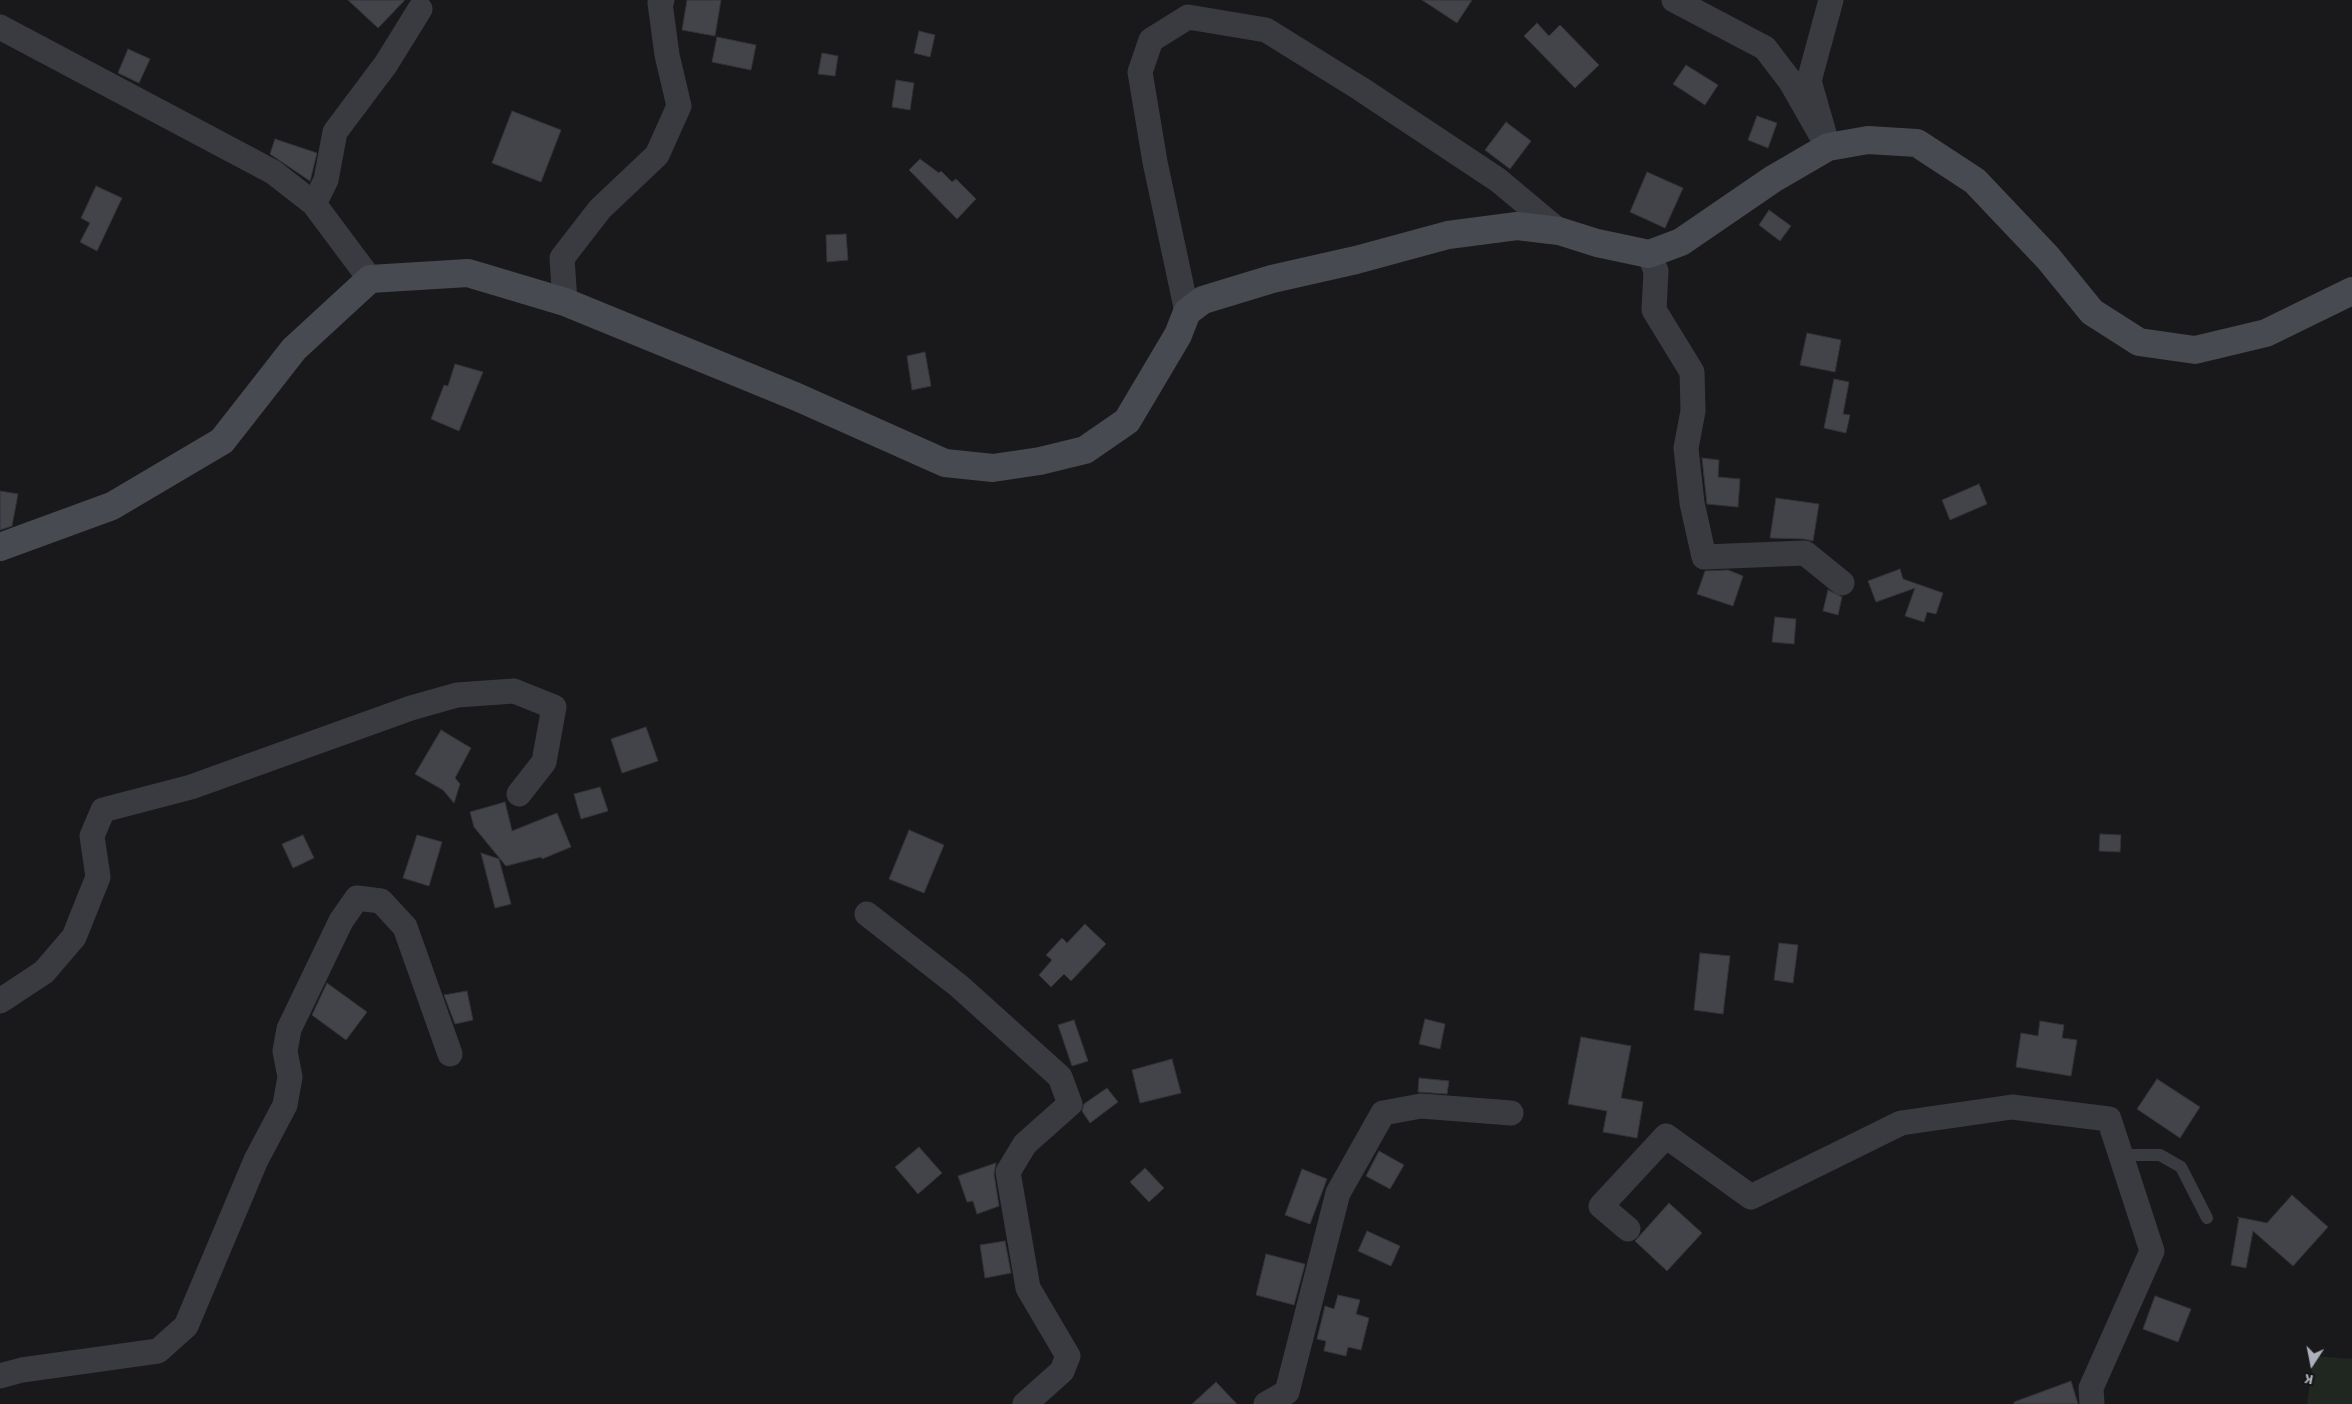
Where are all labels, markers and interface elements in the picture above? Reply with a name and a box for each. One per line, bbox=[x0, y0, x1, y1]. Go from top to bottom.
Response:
north arrow bbox=[2287, 1339, 2337, 1389]
text: K bbox=[2303, 1370, 2315, 1388]

